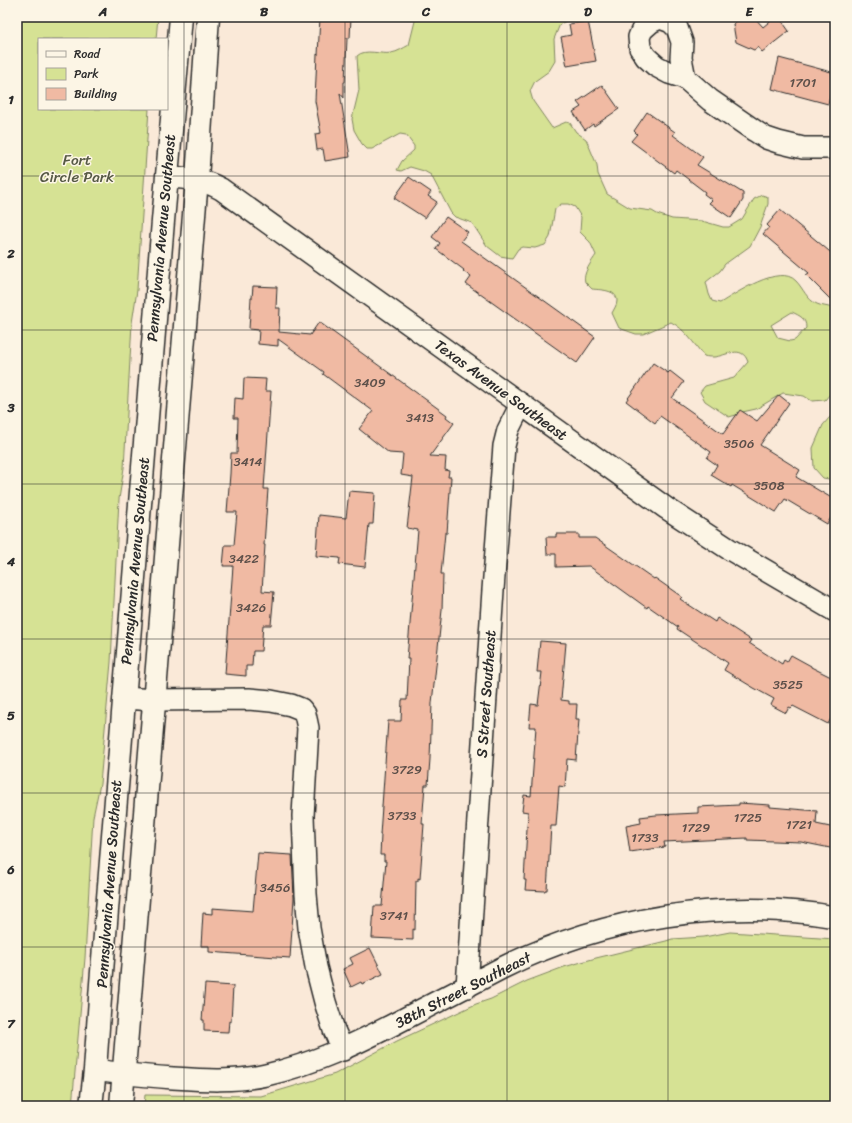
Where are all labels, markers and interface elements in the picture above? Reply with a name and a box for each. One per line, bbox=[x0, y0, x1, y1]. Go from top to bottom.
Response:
text: A bbox=[98, 0, 107, 23]
text: B bbox=[260, 0, 269, 23]
text: C bbox=[421, 0, 431, 23]
text: D bbox=[584, 0, 592, 23]
text: E bbox=[745, 0, 754, 23]
legend bbox=[38, 38, 168, 110]
text: Road bbox=[74, 43, 101, 65]
text: Park bbox=[74, 63, 99, 85]
house number: 1701 bbox=[790, 71, 817, 94]
text: Building bbox=[74, 83, 117, 105]
text: 1 bbox=[8, 88, 14, 111]
street label: Pennsylvania Avenue Southeast bbox=[139, 133, 183, 343]
park label: Fort Circle Park bbox=[40, 147, 114, 190]
text: 2 bbox=[6, 242, 15, 265]
street label: Texas Avenue Southeast bbox=[429, 333, 574, 448]
house number: 3409 bbox=[354, 371, 386, 394]
text: 3 bbox=[6, 396, 15, 419]
house number: 3413 bbox=[406, 406, 434, 429]
house number: 3506 bbox=[724, 432, 754, 455]
house number: 3414 bbox=[234, 450, 262, 473]
street label: Pennsylvania Avenue Southeast bbox=[113, 456, 157, 666]
house number: 3508 bbox=[753, 474, 785, 497]
house number: 3422 bbox=[229, 547, 260, 570]
text: 4 bbox=[6, 550, 16, 573]
house number: 3426 bbox=[236, 596, 266, 619]
street label: S Street Southeast bbox=[469, 629, 503, 759]
house number: 3525 bbox=[773, 673, 803, 696]
text: 5 bbox=[7, 704, 15, 727]
house number: 3729 bbox=[392, 758, 422, 781]
street label: Pennsylvania Avenue Southeast bbox=[89, 779, 129, 989]
house number: 3733 bbox=[388, 804, 416, 827]
house number: 1725 bbox=[734, 806, 762, 829]
house number: 1721 bbox=[786, 813, 812, 836]
house number: 1729 bbox=[682, 816, 710, 839]
house number: 1733 bbox=[631, 826, 659, 849]
text: 6 bbox=[6, 858, 15, 881]
house number: 3456 bbox=[260, 876, 290, 899]
house number: 3741 bbox=[380, 904, 409, 927]
street label: 38th Street Southeast bbox=[390, 944, 537, 1036]
text: 7 bbox=[7, 1012, 16, 1035]

